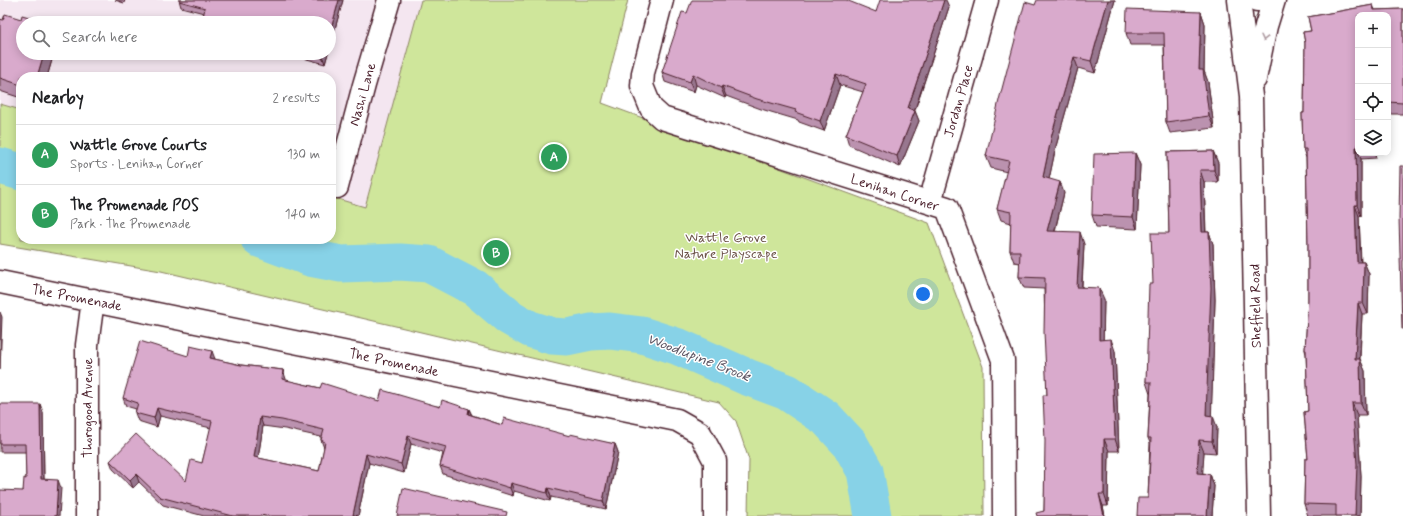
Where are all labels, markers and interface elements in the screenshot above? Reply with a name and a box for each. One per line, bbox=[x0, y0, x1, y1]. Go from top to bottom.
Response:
map controls bbox=[1355, 12, 1391, 156]
button: + bbox=[1355, 12, 1391, 48]
search box bbox=[16, 16, 336, 60]
icon: search bbox=[30, 27, 52, 49]
text: Search here bbox=[62, 28, 138, 48]
one-way arrow bbox=[1260, 34, 1268, 41]
button: − bbox=[1355, 48, 1391, 84]
street label: Nashi Lane bbox=[345, 60, 381, 128]
street label: Jordan Place bbox=[940, 63, 978, 140]
button: locate bbox=[1355, 84, 1391, 120]
text: Nearby bbox=[32, 87, 84, 109]
text: 2 results bbox=[273, 90, 320, 107]
button: layers bbox=[1355, 120, 1391, 156]
text: Wattle Grove Courts bbox=[70, 136, 207, 156]
pin: A bbox=[541, 142, 567, 172]
text: A bbox=[41, 146, 49, 163]
text: 130 m bbox=[287, 146, 320, 163]
text: Sports · Lenihan Corner bbox=[70, 156, 203, 173]
street label: Lenihan Corner bbox=[848, 170, 941, 216]
text: The Promenade POS bbox=[70, 196, 199, 216]
text: B bbox=[41, 206, 49, 223]
text: 140 m bbox=[285, 206, 320, 223]
text: Park · The Promenade bbox=[70, 216, 191, 233]
park label: Wattle Grove Nature Playscape bbox=[674, 229, 778, 263]
pin: B bbox=[483, 238, 509, 268]
street label: Sheffield Road bbox=[1246, 264, 1266, 348]
street label: The Promenade bbox=[30, 280, 124, 316]
your location bbox=[913, 284, 933, 304]
water label: Woodlupine Brook bbox=[644, 329, 754, 387]
street label: The Promenade bbox=[347, 345, 441, 381]
street label: Thorogood Avenue bbox=[79, 358, 97, 458]

